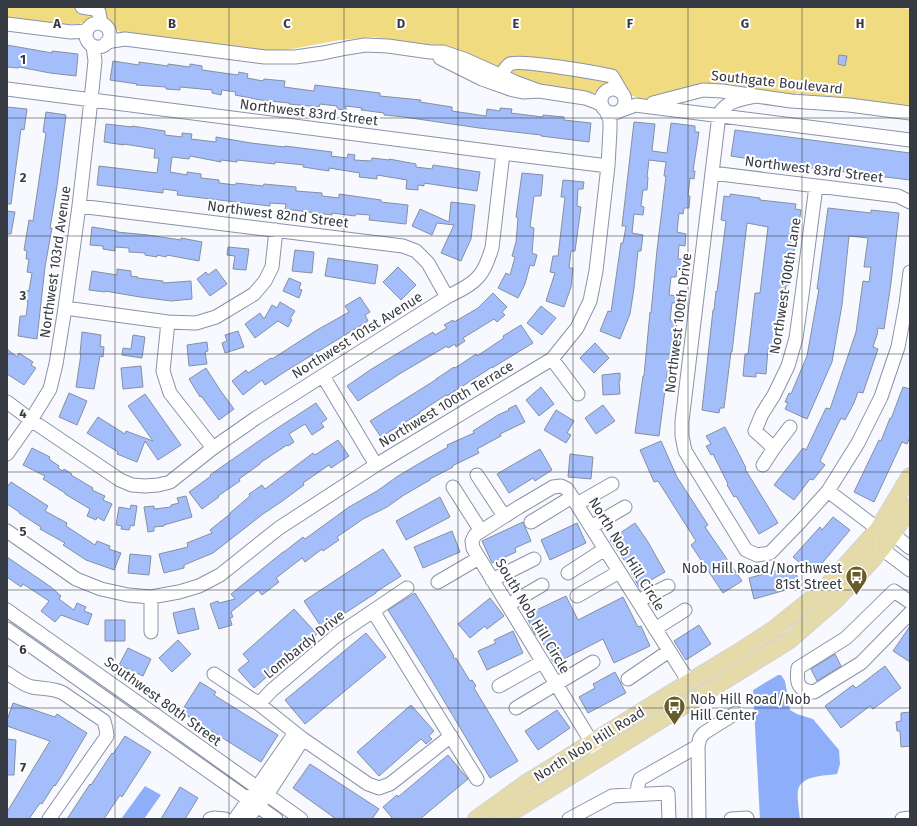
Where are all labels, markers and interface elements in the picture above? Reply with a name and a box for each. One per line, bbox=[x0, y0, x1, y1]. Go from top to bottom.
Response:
text: A bbox=[52, 16, 61, 31]
text: B bbox=[168, 16, 176, 31]
text: C bbox=[283, 16, 291, 31]
text: D bbox=[397, 16, 406, 31]
text: E bbox=[513, 16, 520, 31]
text: F bbox=[627, 16, 634, 31]
text: G bbox=[741, 16, 749, 31]
text: H bbox=[856, 16, 864, 31]
text: 1 bbox=[20, 52, 26, 67]
street label: Southgate Boulevard bbox=[710, 67, 844, 98]
street label: Northwest 83rd Street bbox=[239, 96, 380, 130]
street label: Northwest 83rd Street bbox=[744, 153, 885, 187]
text: 2 bbox=[20, 170, 27, 185]
street label: Northwest 103rd Avenue bbox=[36, 185, 75, 339]
street label: Northwest 82nd Street bbox=[206, 197, 350, 232]
street label: Northwest 100th Lane bbox=[766, 216, 805, 356]
street label: Northwest 100th Drive bbox=[661, 252, 696, 394]
text: 3 bbox=[19, 288, 27, 303]
street label: Northwest 101st Avenue bbox=[289, 288, 426, 383]
street label: Northwest 100th Terrace bbox=[376, 357, 517, 451]
text: 4 bbox=[19, 406, 27, 421]
street label: North Nob Hill Circle bbox=[585, 494, 668, 614]
text: 5 bbox=[20, 524, 27, 539]
street label: South Nob Hill Circle bbox=[491, 556, 574, 677]
place label: Nob Hill Road/Northwest 81st Street bbox=[682, 560, 843, 593]
bus stop icon: Nob Hill Road/Northwest 81st Street bbox=[844, 563, 870, 596]
street label: Lombardy Drive bbox=[260, 607, 348, 682]
text: 6 bbox=[19, 642, 27, 657]
street label: Southwest 80th Street bbox=[101, 653, 225, 750]
place label: Nob Hill Road/Nob Hill Center bbox=[690, 691, 811, 724]
bus stop icon: Nob Hill Road/Nob Hill Center bbox=[662, 694, 688, 727]
street label: North Nob Hill Road bbox=[531, 703, 648, 785]
text: 7 bbox=[20, 760, 26, 775]

